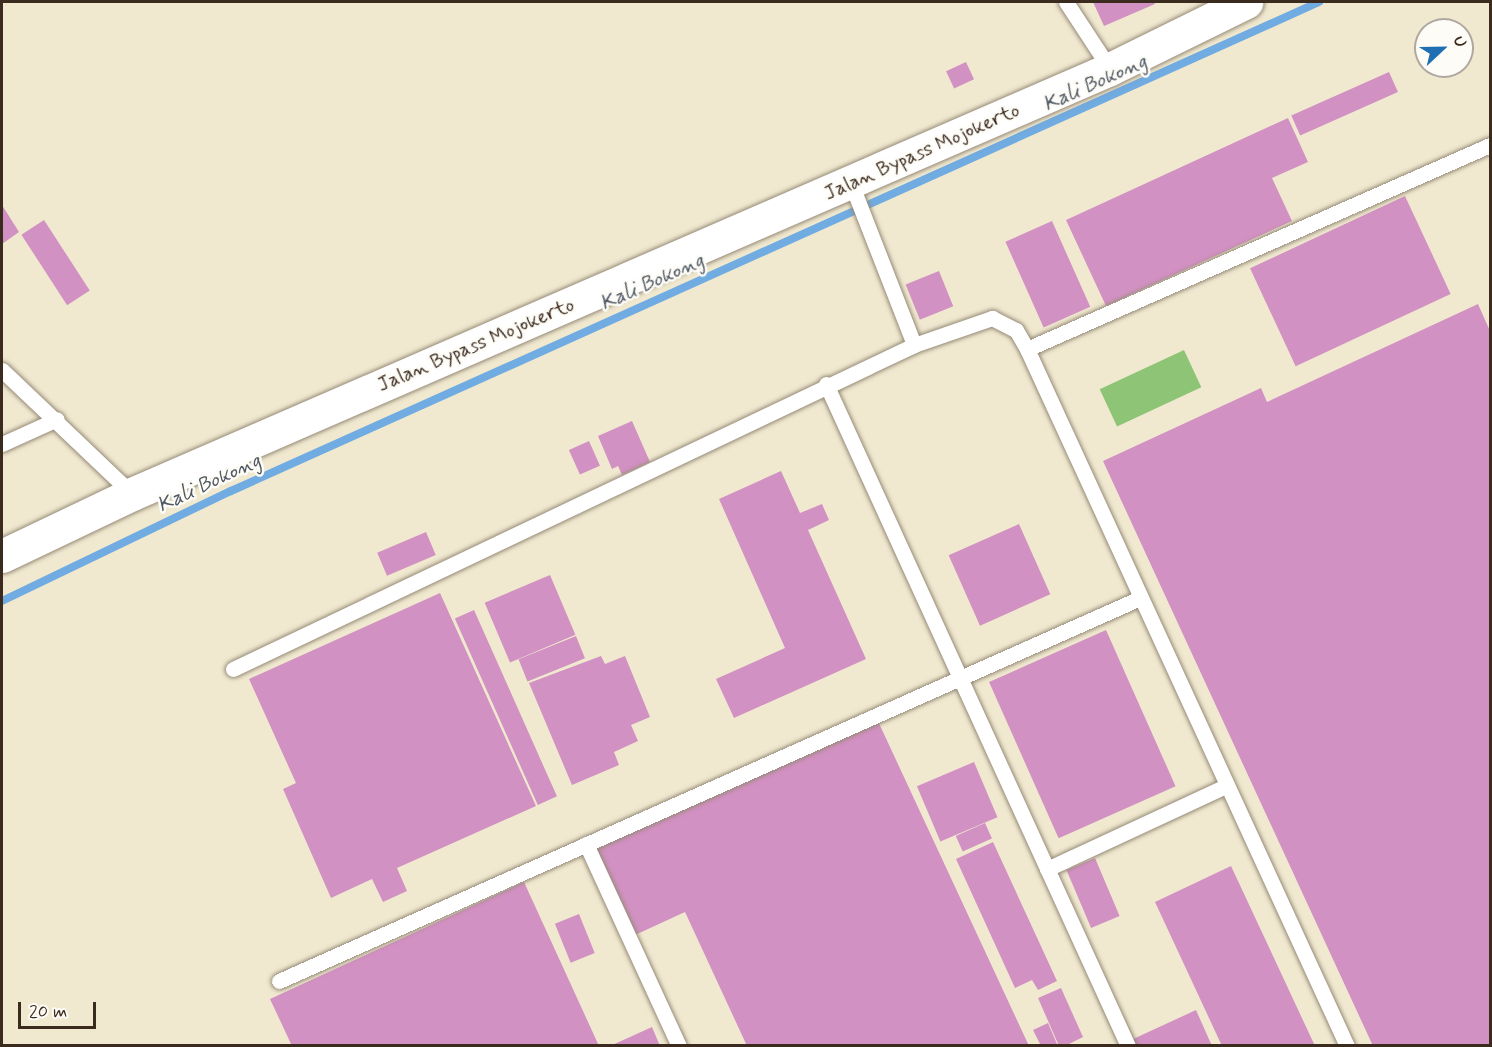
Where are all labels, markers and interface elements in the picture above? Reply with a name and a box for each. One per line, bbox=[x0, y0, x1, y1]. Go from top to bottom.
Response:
north arrow bbox=[1414, 18, 1474, 78]
text: U bbox=[1448, 33, 1471, 51]
water label: Kali Bokong bbox=[1039, 49, 1151, 117]
street label: Jalan Bypass Mojokerto bbox=[823, 99, 1021, 205]
water label: Kali Bokong bbox=[596, 248, 708, 316]
street label: Jalan Bypass Mojokerto bbox=[376, 293, 576, 397]
water label: Kali Bokong bbox=[153, 448, 265, 518]
scale bar bbox=[21, 990, 99, 1028]
text: 20 m bbox=[29, 1000, 67, 1024]

